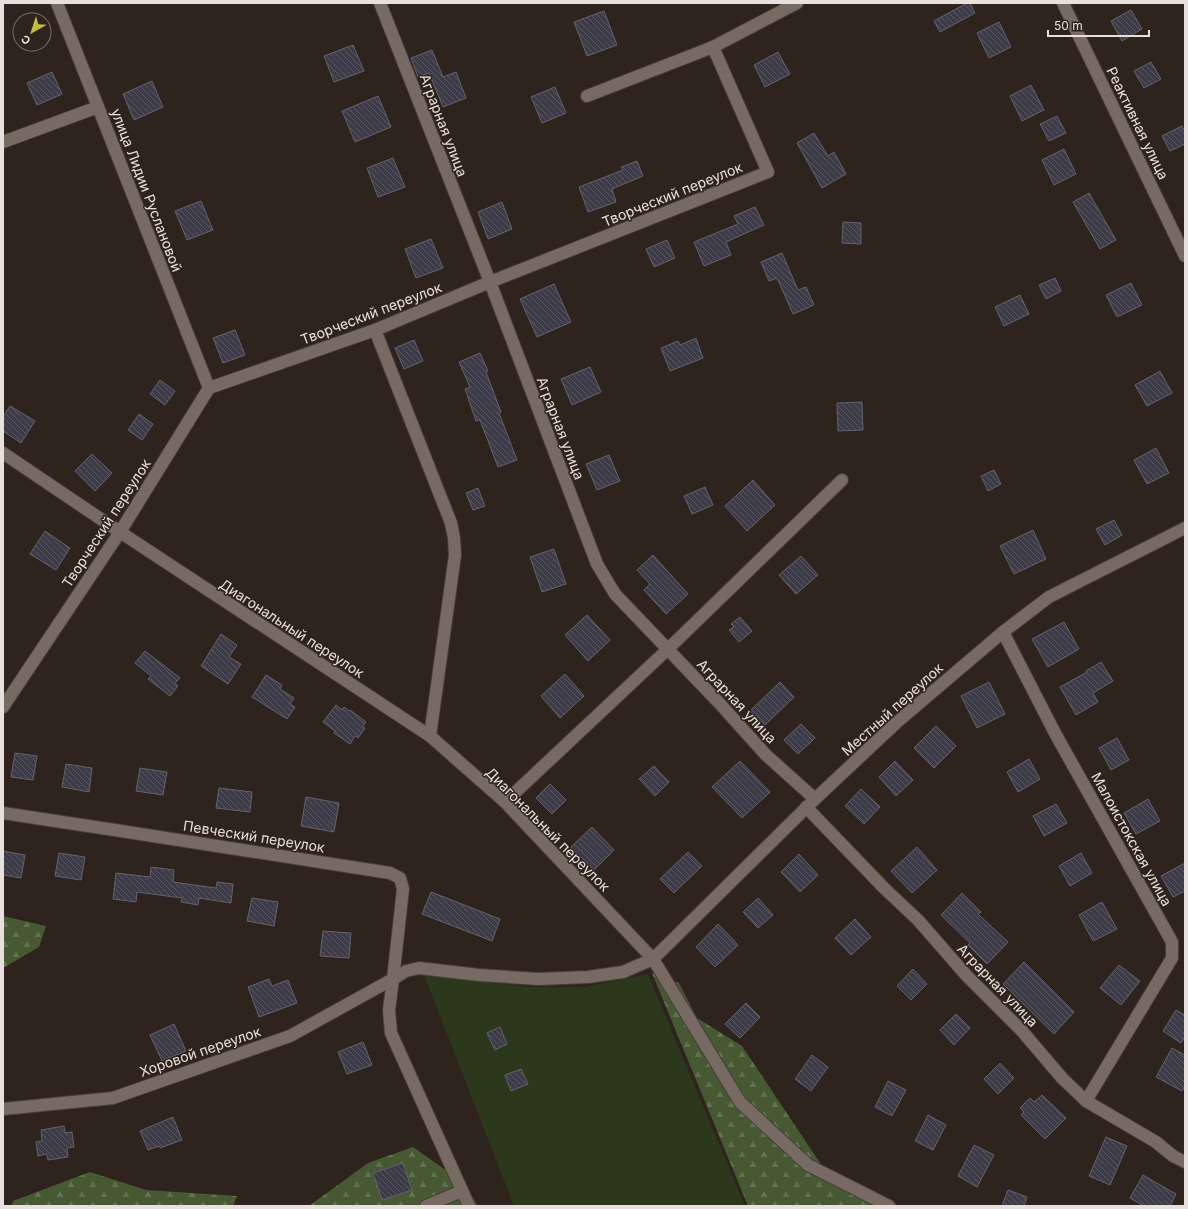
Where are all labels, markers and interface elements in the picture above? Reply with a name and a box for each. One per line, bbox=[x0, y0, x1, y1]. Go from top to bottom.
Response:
north arrow bbox=[12, 12, 52, 52]
scale bar bbox=[1048, 12, 1149, 38]
text: 50 m bbox=[1054, 18, 1083, 33]
text: С bbox=[18, 32, 33, 48]
street label: Реактивная улица bbox=[1103, 64, 1173, 182]
street label: Аграрная улица bbox=[417, 71, 471, 179]
street label: улица Лидии Руслановой bbox=[108, 106, 186, 274]
street label: Творческий переулок bbox=[599, 158, 745, 230]
street label: Творческий переулок bbox=[298, 278, 444, 348]
street label: Аграрная улица bbox=[534, 374, 588, 482]
street label: Творческий переулок bbox=[58, 455, 154, 590]
street label: Диагональный переулок bbox=[217, 575, 368, 681]
street label: Аграрная улица bbox=[694, 655, 780, 747]
street label: Местный переулок bbox=[838, 659, 946, 759]
street label: Диагональный переулок bbox=[482, 763, 614, 895]
street label: Малоистокская улица bbox=[1088, 769, 1176, 909]
street label: Певческий переулок bbox=[182, 816, 326, 856]
street label: Аграрная улица bbox=[954, 940, 1042, 1030]
street label: Хоровой переулок bbox=[137, 1022, 263, 1080]

